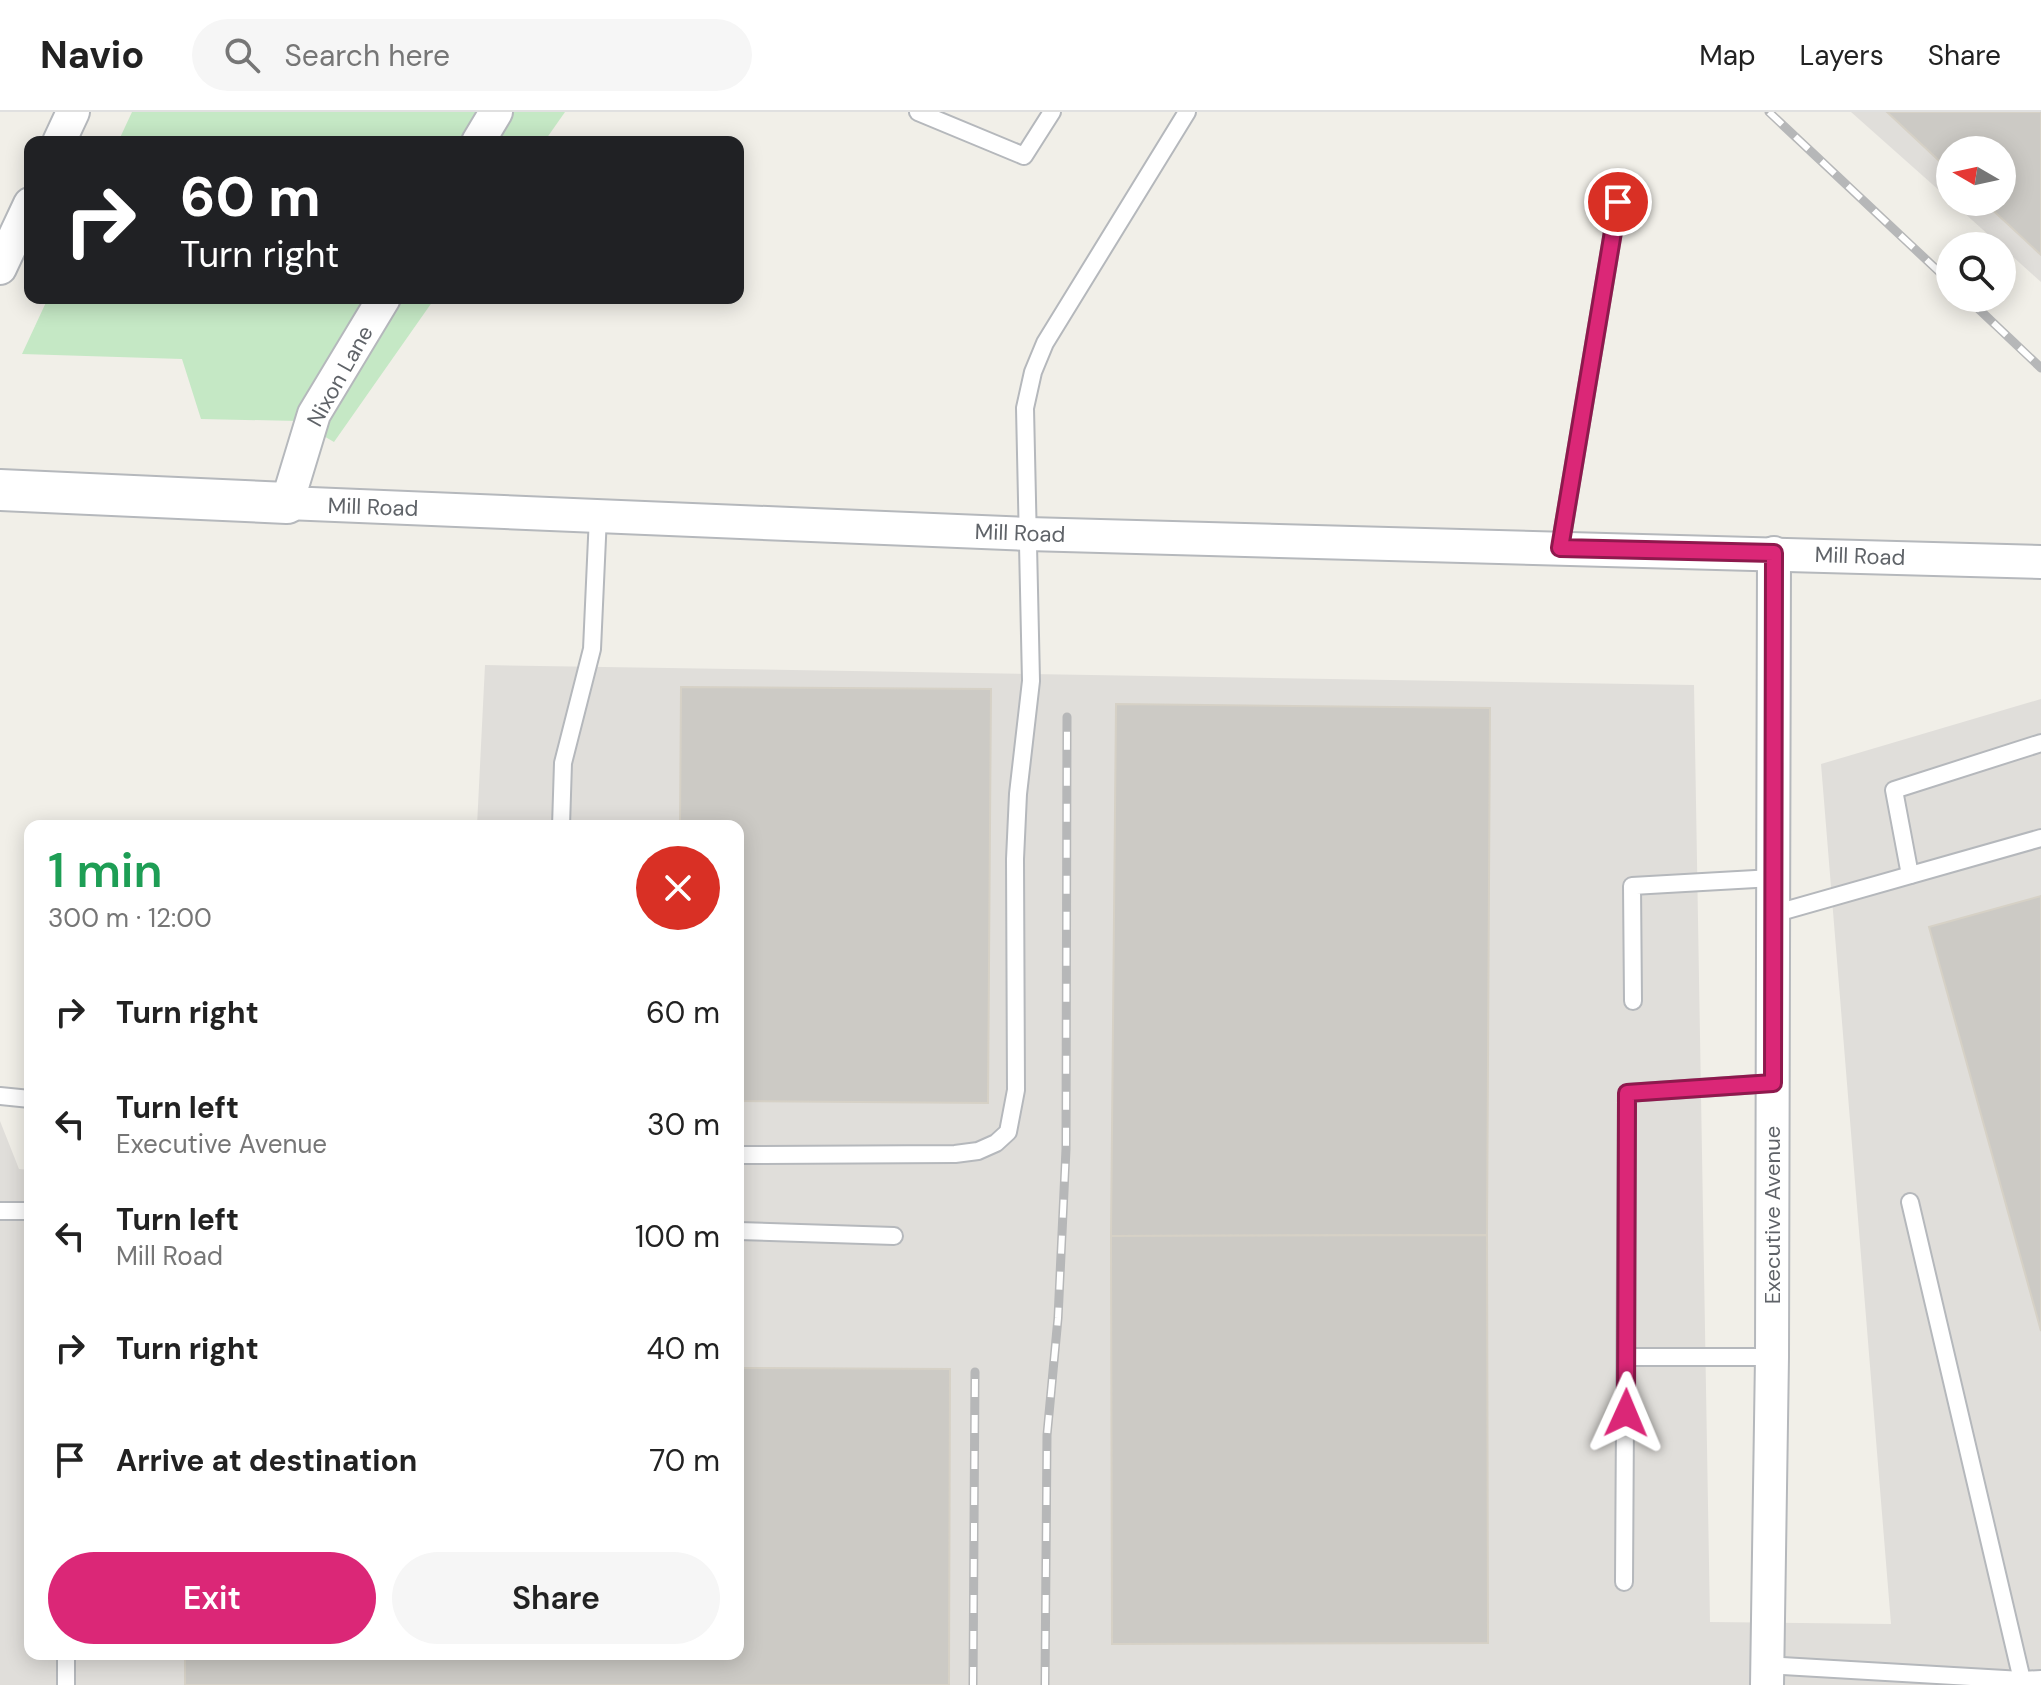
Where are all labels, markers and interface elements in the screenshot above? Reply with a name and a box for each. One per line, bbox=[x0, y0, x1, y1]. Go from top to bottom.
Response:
search box bbox=[192, 19, 752, 91]
text: Navio bbox=[40, 30, 144, 80]
icon: search bbox=[220, 33, 264, 77]
text: Search here bbox=[284, 36, 450, 75]
text: Map bbox=[1699, 37, 1756, 74]
text: Layers bbox=[1800, 37, 1884, 74]
text: Share bbox=[1928, 37, 2001, 74]
north arrow bbox=[1936, 136, 2016, 216]
map controls bbox=[1936, 136, 2016, 312]
text: 60 m bbox=[180, 160, 321, 233]
icon: right bbox=[48, 168, 152, 272]
pin bbox=[1584, 168, 1652, 236]
icon: arrive bbox=[1596, 180, 1640, 224]
text: Turn right bbox=[180, 231, 339, 278]
button: search bbox=[1936, 232, 2016, 312]
street label: Nixon Lane bbox=[300, 320, 380, 432]
street label: Mill Road bbox=[327, 491, 419, 523]
street label: Mill Road bbox=[974, 517, 1066, 549]
street label: Mill Road bbox=[1814, 540, 1906, 572]
text: 1 min bbox=[48, 839, 163, 902]
button: close bbox=[636, 846, 720, 930]
text: 300 m · 12:00 bbox=[48, 901, 212, 935]
icon: right bbox=[48, 990, 92, 1034]
text: Turn right bbox=[116, 993, 259, 1032]
text: 60 m bbox=[646, 993, 720, 1032]
text: Turn left bbox=[116, 1088, 239, 1127]
icon: left bbox=[48, 1102, 92, 1146]
text: 30 m bbox=[647, 1105, 720, 1144]
street label: Executive Avenue bbox=[1758, 1126, 1787, 1304]
text: Executive Avenue bbox=[116, 1127, 327, 1161]
text: Turn left bbox=[116, 1200, 239, 1239]
icon: left bbox=[48, 1214, 92, 1258]
text: 100 m bbox=[635, 1217, 720, 1256]
text: Mill Road bbox=[116, 1239, 223, 1273]
icon: right bbox=[48, 1326, 92, 1370]
text: Turn right bbox=[116, 1329, 259, 1368]
text: 40 m bbox=[647, 1329, 720, 1368]
position arrow bbox=[1584, 1371, 1668, 1455]
icon: arrive bbox=[48, 1438, 92, 1482]
text: Arrive at destination bbox=[116, 1441, 417, 1480]
text: 70 m bbox=[649, 1441, 720, 1480]
button: Exit bbox=[48, 1552, 376, 1644]
button: Share bbox=[392, 1552, 720, 1644]

